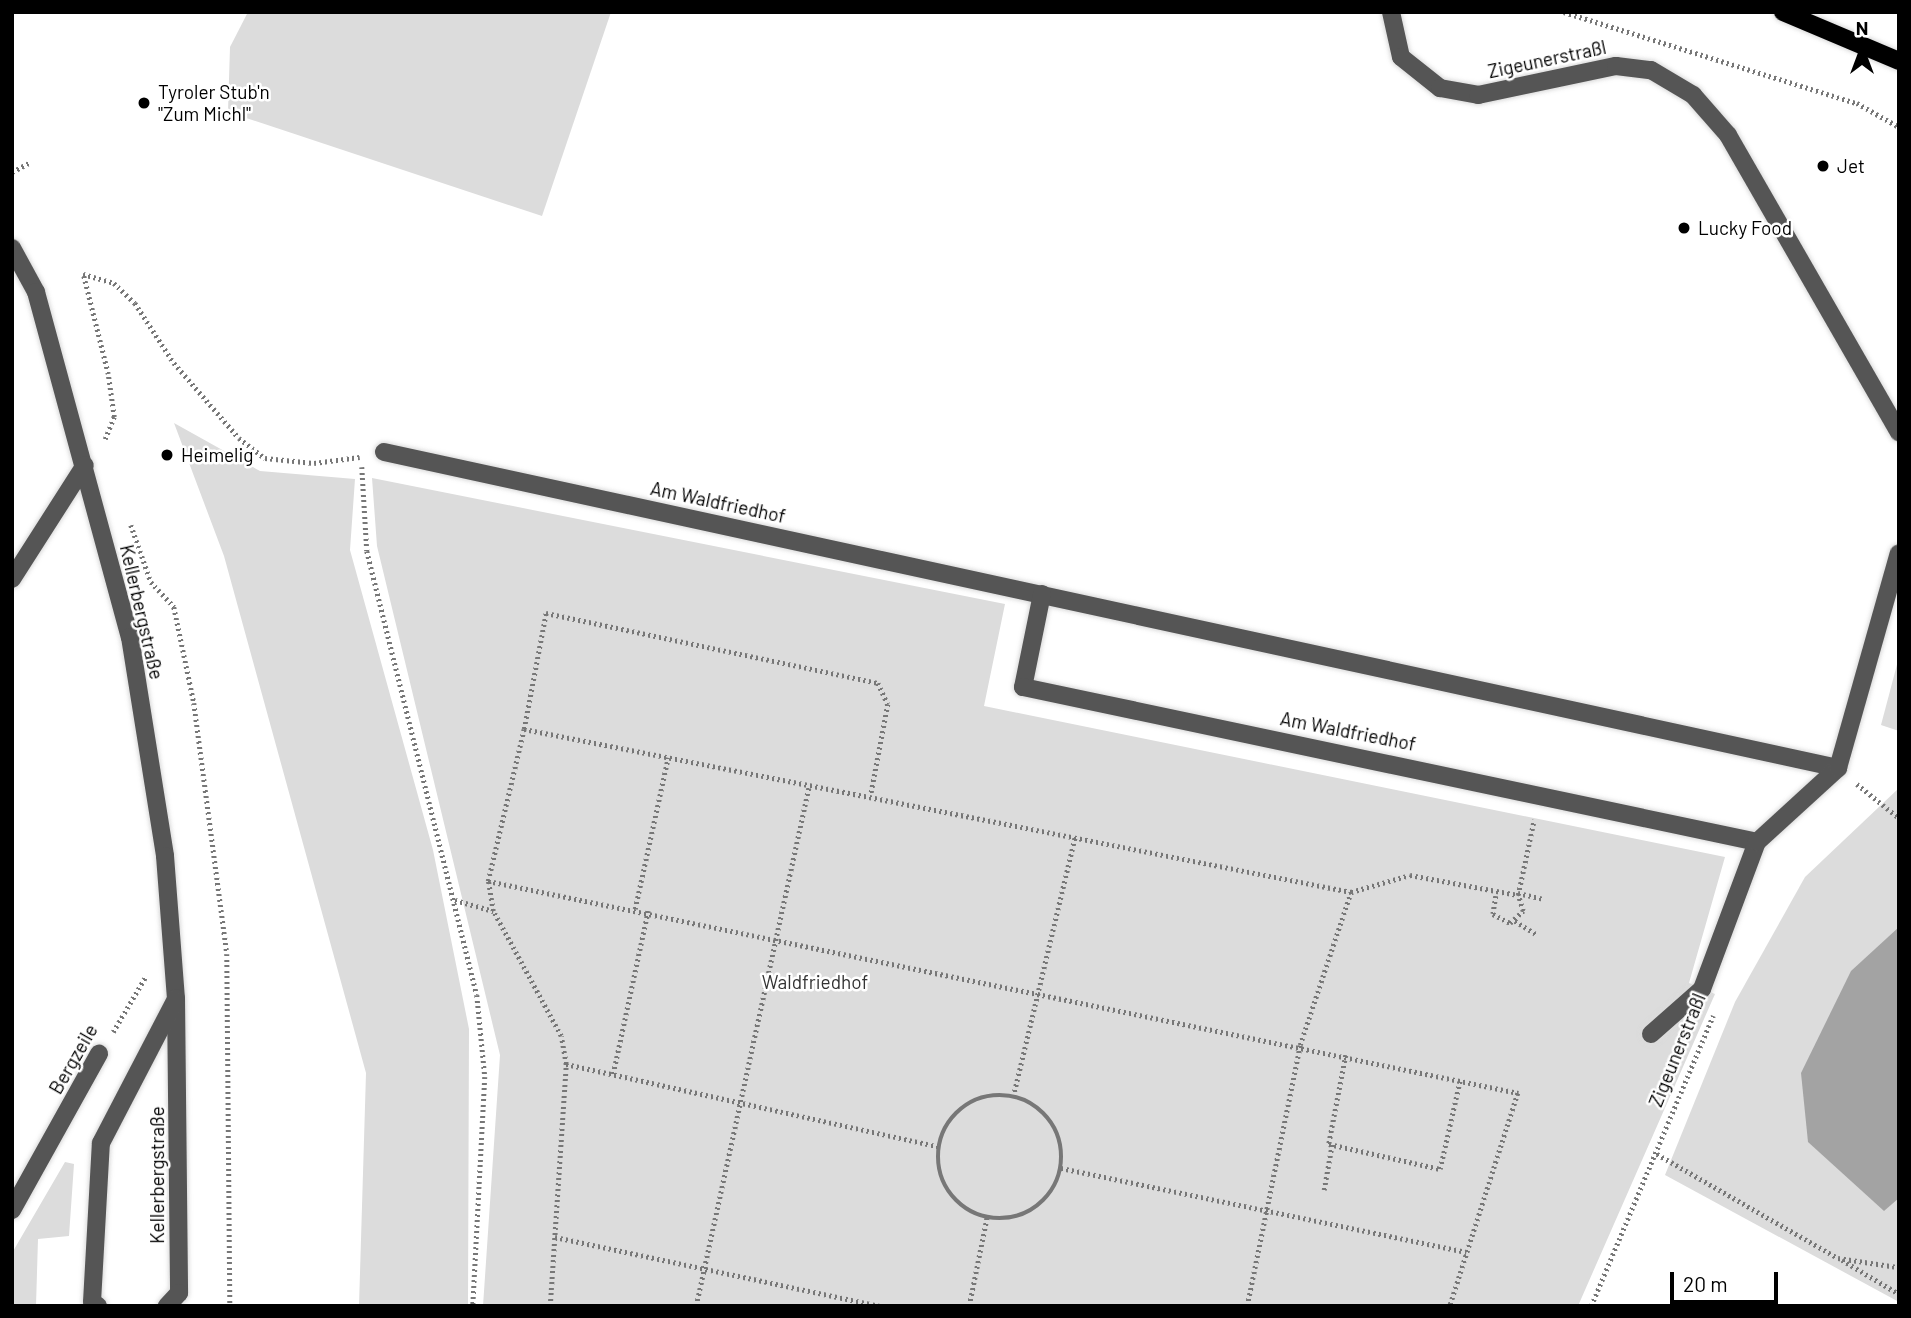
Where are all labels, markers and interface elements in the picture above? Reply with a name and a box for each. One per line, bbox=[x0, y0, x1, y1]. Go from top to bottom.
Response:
north arrow bbox=[1827, 14, 1897, 84]
text: N bbox=[1856, 16, 1868, 39]
street label: Zigeunerstraßl bbox=[1486, 35, 1608, 83]
place label: Tyroler Stub'n "Zum Michl" bbox=[158, 81, 270, 125]
marker: Tyroler Stub'n "Zum Michl" bbox=[136, 95, 152, 111]
place label: Jet bbox=[1837, 155, 1865, 177]
marker: Jet bbox=[1815, 158, 1831, 174]
place label: Lucky Food bbox=[1698, 217, 1792, 239]
marker: Lucky Food bbox=[1676, 220, 1692, 236]
place label: Heimelig bbox=[181, 444, 253, 466]
marker: Heimelig bbox=[159, 447, 175, 463]
street label: Am Waldfriedhof bbox=[648, 477, 788, 527]
street label: Kellerbergstraße bbox=[115, 542, 169, 682]
street label: Am Waldfriedhof bbox=[1278, 707, 1418, 755]
park label: Waldfriedhof bbox=[762, 971, 868, 993]
street label: Zigeunerstraßl bbox=[1644, 990, 1710, 1110]
street label: Bergzeile bbox=[44, 1020, 102, 1098]
street label: Kellerbergstraße bbox=[146, 1106, 168, 1244]
scale bar bbox=[1673, 1258, 1782, 1302]
text: 20 m bbox=[1683, 1271, 1728, 1296]

